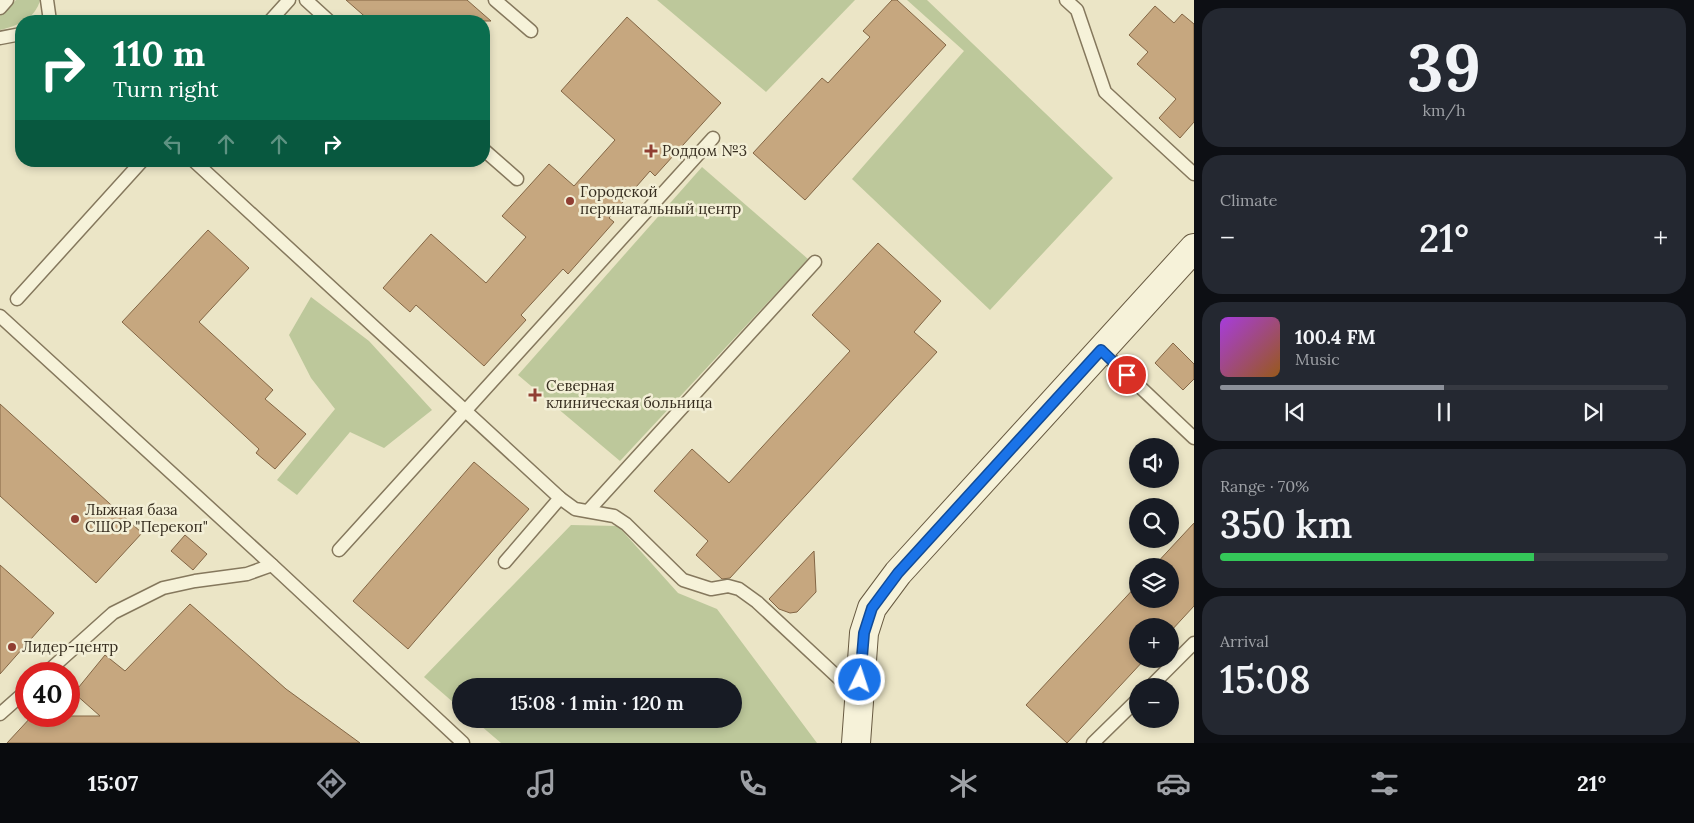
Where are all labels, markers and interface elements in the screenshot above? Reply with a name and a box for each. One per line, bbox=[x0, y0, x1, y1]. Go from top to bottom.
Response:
text: 39 bbox=[1407, 26, 1481, 109]
text: 110 m bbox=[113, 31, 205, 76]
icon: right bbox=[30, 35, 95, 100]
text: Turn right bbox=[113, 75, 218, 103]
text: km/h bbox=[1422, 100, 1466, 120]
icon: left bbox=[159, 130, 187, 158]
icon: ahead bbox=[212, 130, 240, 158]
icon: ahead bbox=[265, 130, 293, 158]
icon: right bbox=[318, 130, 346, 158]
place label: Роддом №3 bbox=[662, 141, 747, 160]
marker: Роддом №3 bbox=[644, 144, 658, 158]
place label: Городской перинатальный центр bbox=[580, 182, 741, 218]
text: Climate bbox=[1220, 190, 1277, 210]
marker: Городской перинатальный центр bbox=[564, 195, 576, 207]
text: 21° bbox=[1419, 214, 1469, 262]
text: − bbox=[1220, 220, 1235, 256]
text: + bbox=[1653, 220, 1668, 256]
text: 100.4 FM bbox=[1295, 325, 1376, 349]
text: Music bbox=[1295, 349, 1340, 369]
pin bbox=[1106, 354, 1148, 396]
icon: arrive bbox=[1113, 361, 1141, 389]
place label: Северная клиническая больница bbox=[546, 376, 713, 412]
marker: Северная клиническая больница bbox=[528, 388, 542, 402]
icon: previous bbox=[1281, 398, 1309, 426]
icon: pause bbox=[1430, 398, 1458, 426]
icon: next bbox=[1579, 398, 1607, 426]
map controls bbox=[1129, 438, 1179, 728]
button: sound bbox=[1129, 438, 1179, 488]
text: Range · 70% bbox=[1220, 476, 1309, 496]
button: search bbox=[1129, 498, 1179, 548]
place label: Лыжная база СШОР "Перекоп" bbox=[85, 500, 208, 536]
text: 350 km bbox=[1220, 500, 1352, 548]
marker: Лыжная база СШОР "Перекоп" bbox=[69, 513, 81, 525]
button: layers bbox=[1129, 558, 1179, 608]
button: + bbox=[1129, 618, 1179, 668]
text: Arrival bbox=[1220, 631, 1269, 651]
place label: Лидер-центр bbox=[22, 637, 118, 656]
marker: Лидер-центр bbox=[6, 641, 18, 653]
position arrow bbox=[833, 653, 885, 705]
text: 15:08 bbox=[1220, 655, 1311, 703]
speed limit sign: 40 bbox=[15, 662, 80, 727]
button: − bbox=[1129, 678, 1179, 728]
text: 15:08 · 1 min · 120 m bbox=[510, 691, 684, 715]
icon: directions bbox=[314, 766, 349, 801]
icon: music bbox=[524, 766, 559, 801]
icon: phone bbox=[735, 766, 770, 801]
icon: climate bbox=[946, 766, 981, 801]
icon: car bbox=[1156, 766, 1191, 801]
icon: filters bbox=[1367, 766, 1402, 801]
text: 15:07 bbox=[88, 769, 138, 797]
text: 21° bbox=[1577, 769, 1606, 797]

